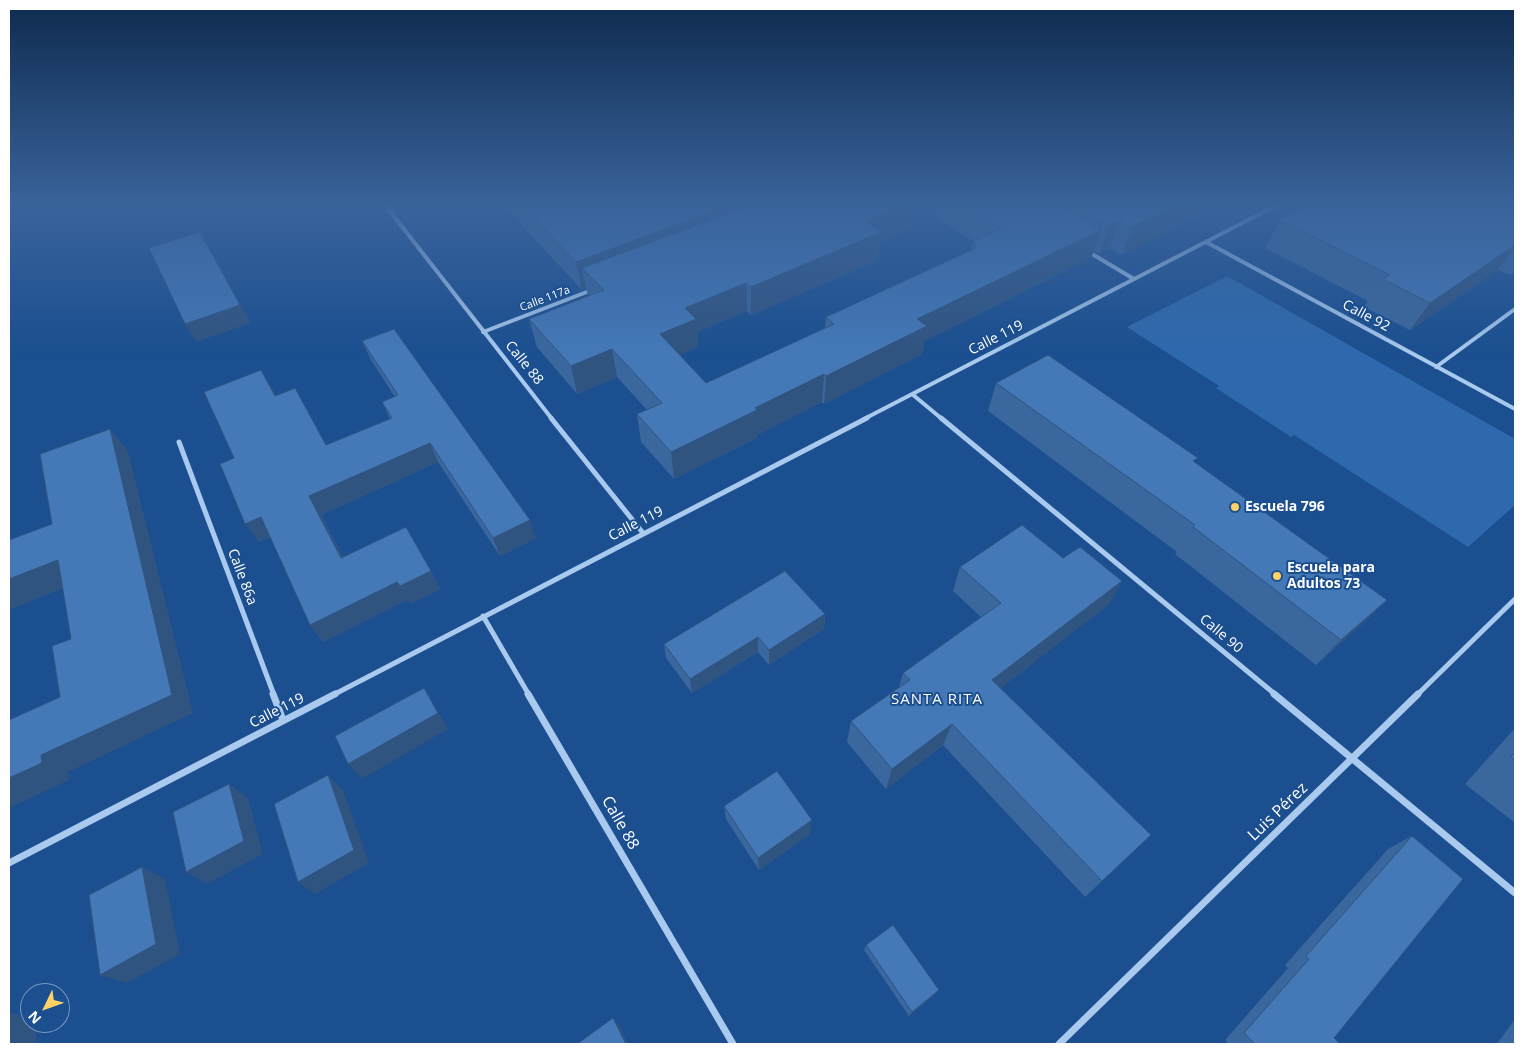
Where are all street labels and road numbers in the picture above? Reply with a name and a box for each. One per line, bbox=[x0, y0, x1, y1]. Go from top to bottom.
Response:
street label: Calle 117a bbox=[518, 283, 572, 315]
street label: Calle 92 bbox=[1339, 297, 1393, 335]
street label: Calle 119 bbox=[966, 317, 1026, 359]
street label: Calle 88 bbox=[501, 338, 547, 388]
street label: Calle 119 bbox=[606, 503, 666, 545]
street label: Calle 86a bbox=[224, 546, 260, 608]
street label: Calle 90 bbox=[1196, 611, 1246, 657]
street label: Calle 119 bbox=[247, 690, 307, 732]
street label: Luis Pérez bbox=[1244, 779, 1312, 845]
street label: Calle 88 bbox=[597, 793, 643, 853]

